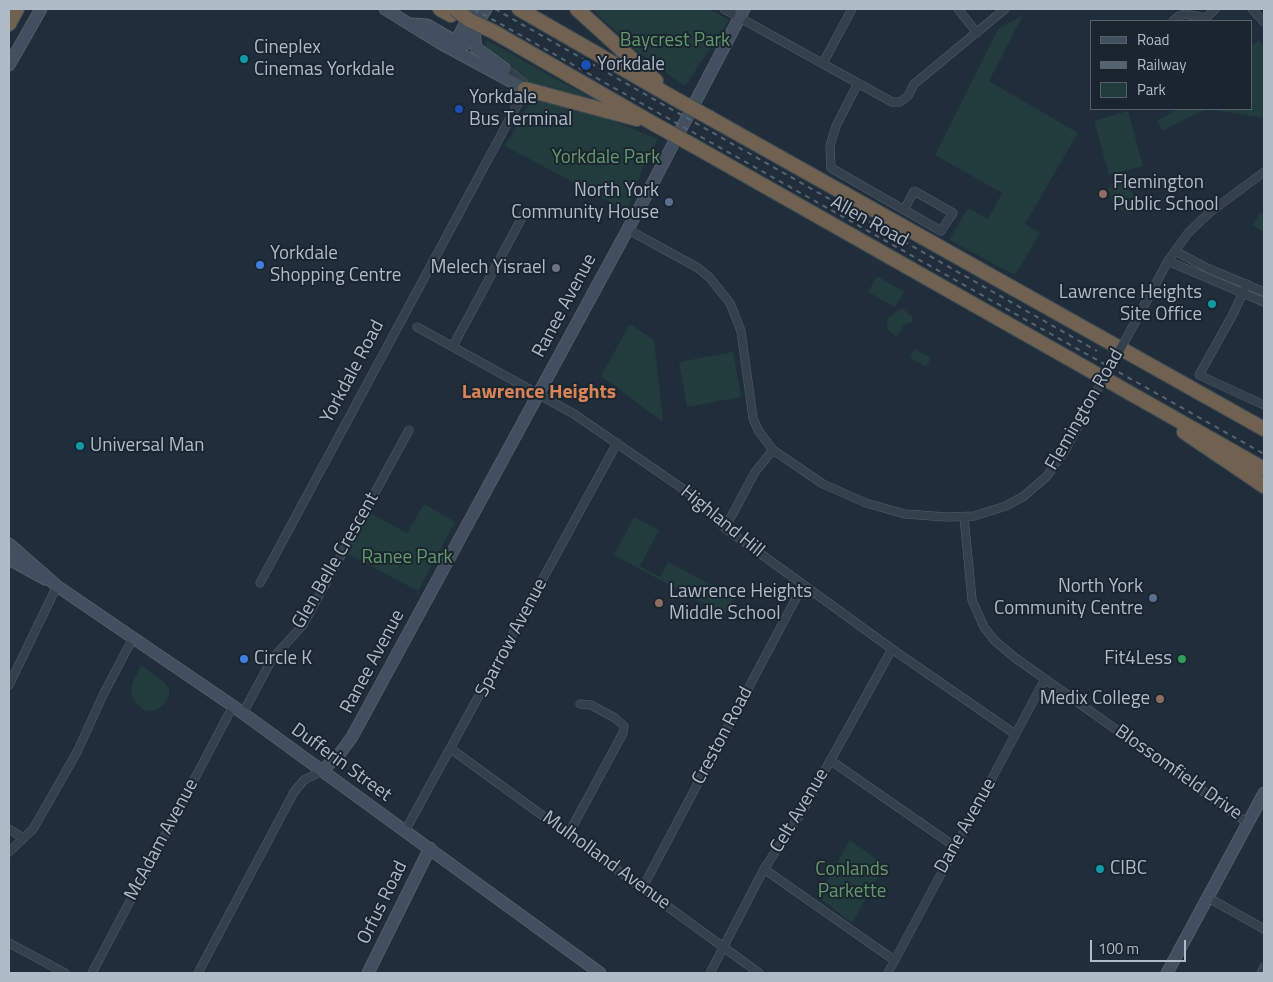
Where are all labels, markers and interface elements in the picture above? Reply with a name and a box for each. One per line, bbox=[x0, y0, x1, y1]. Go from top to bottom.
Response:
legend bbox=[1090, 20, 1253, 110]
text: Road bbox=[1137, 28, 1169, 51]
park label: Baycrest Park bbox=[620, 30, 730, 52]
place label: Cineplex Cinemas Yorkdale bbox=[254, 37, 395, 81]
marker: Cineplex Cinemas Yorkdale bbox=[238, 53, 250, 65]
text: Railway bbox=[1137, 53, 1187, 76]
place label: Yorkdale bbox=[597, 54, 665, 76]
marker: Yorkdale bbox=[579, 58, 593, 72]
text: Park bbox=[1137, 78, 1166, 101]
place label: Yorkdale Bus Terminal bbox=[469, 87, 572, 131]
marker: Yorkdale Bus Terminal bbox=[453, 103, 465, 115]
park label: Yorkdale Park bbox=[552, 147, 660, 169]
place label: Flemington Public School bbox=[1113, 172, 1219, 216]
place label: North York Community House bbox=[511, 180, 659, 224]
marker: Flemington Public School bbox=[1097, 188, 1109, 200]
street label: Allen Road bbox=[826, 191, 912, 253]
marker: North York Community House bbox=[663, 196, 675, 208]
place label: Yorkdale Shopping Centre bbox=[270, 243, 401, 287]
street label: Ranee Avenue bbox=[528, 250, 602, 362]
place label: Melech Yisrael bbox=[431, 257, 546, 279]
marker: Yorkdale Shopping Centre bbox=[254, 259, 266, 271]
marker: Melech Yisrael bbox=[550, 262, 562, 274]
place label: Lawrence Heights Site Office bbox=[1059, 282, 1202, 326]
marker: Lawrence Heights Site Office bbox=[1206, 298, 1218, 310]
street label: Yorkdale Road bbox=[316, 317, 390, 427]
street label: Flemington Road bbox=[1041, 345, 1129, 475]
district label: Lawrence Heights bbox=[462, 381, 616, 405]
place label: Universal Man bbox=[90, 435, 204, 457]
marker: Universal Man bbox=[74, 440, 86, 452]
street label: Highland Hill bbox=[676, 481, 768, 563]
street label: Glen Belle Crescent bbox=[288, 489, 384, 633]
park label: Ranee Park bbox=[361, 547, 453, 569]
street label: Sparrow Avenue bbox=[471, 575, 553, 701]
place label: North York Community Centre bbox=[994, 576, 1143, 620]
place label: Lawrence Heights Middle School bbox=[669, 581, 812, 625]
marker: North York Community Centre bbox=[1147, 592, 1159, 604]
marker: Lawrence Heights Middle School bbox=[653, 597, 665, 609]
street label: Ranee Avenue bbox=[336, 606, 410, 718]
place label: Circle K bbox=[254, 648, 312, 670]
place label: Fit4Less bbox=[1104, 648, 1172, 670]
marker: Circle K bbox=[238, 653, 250, 665]
marker: Fit4Less bbox=[1176, 653, 1188, 665]
street label: Creston Road bbox=[688, 683, 758, 789]
place label: Medix College bbox=[1040, 688, 1150, 710]
marker: Medix College bbox=[1154, 693, 1166, 705]
street label: Dufferin Street bbox=[286, 719, 396, 807]
street label: Blossomfield Drive bbox=[1110, 721, 1246, 825]
street label: Celt Avenue bbox=[766, 765, 834, 857]
street label: Dane Avenue bbox=[931, 774, 1001, 878]
street label: McAdam Avenue bbox=[120, 775, 204, 905]
street label: Mulholland Avenue bbox=[537, 807, 675, 915]
street label: Orfus Road bbox=[353, 858, 413, 948]
place label: CIBC bbox=[1110, 858, 1147, 880]
park label: Conlands Parkette bbox=[815, 859, 889, 903]
marker: CIBC bbox=[1094, 863, 1106, 875]
scale bar bbox=[1093, 930, 1189, 962]
text: 100 m bbox=[1098, 937, 1139, 960]

